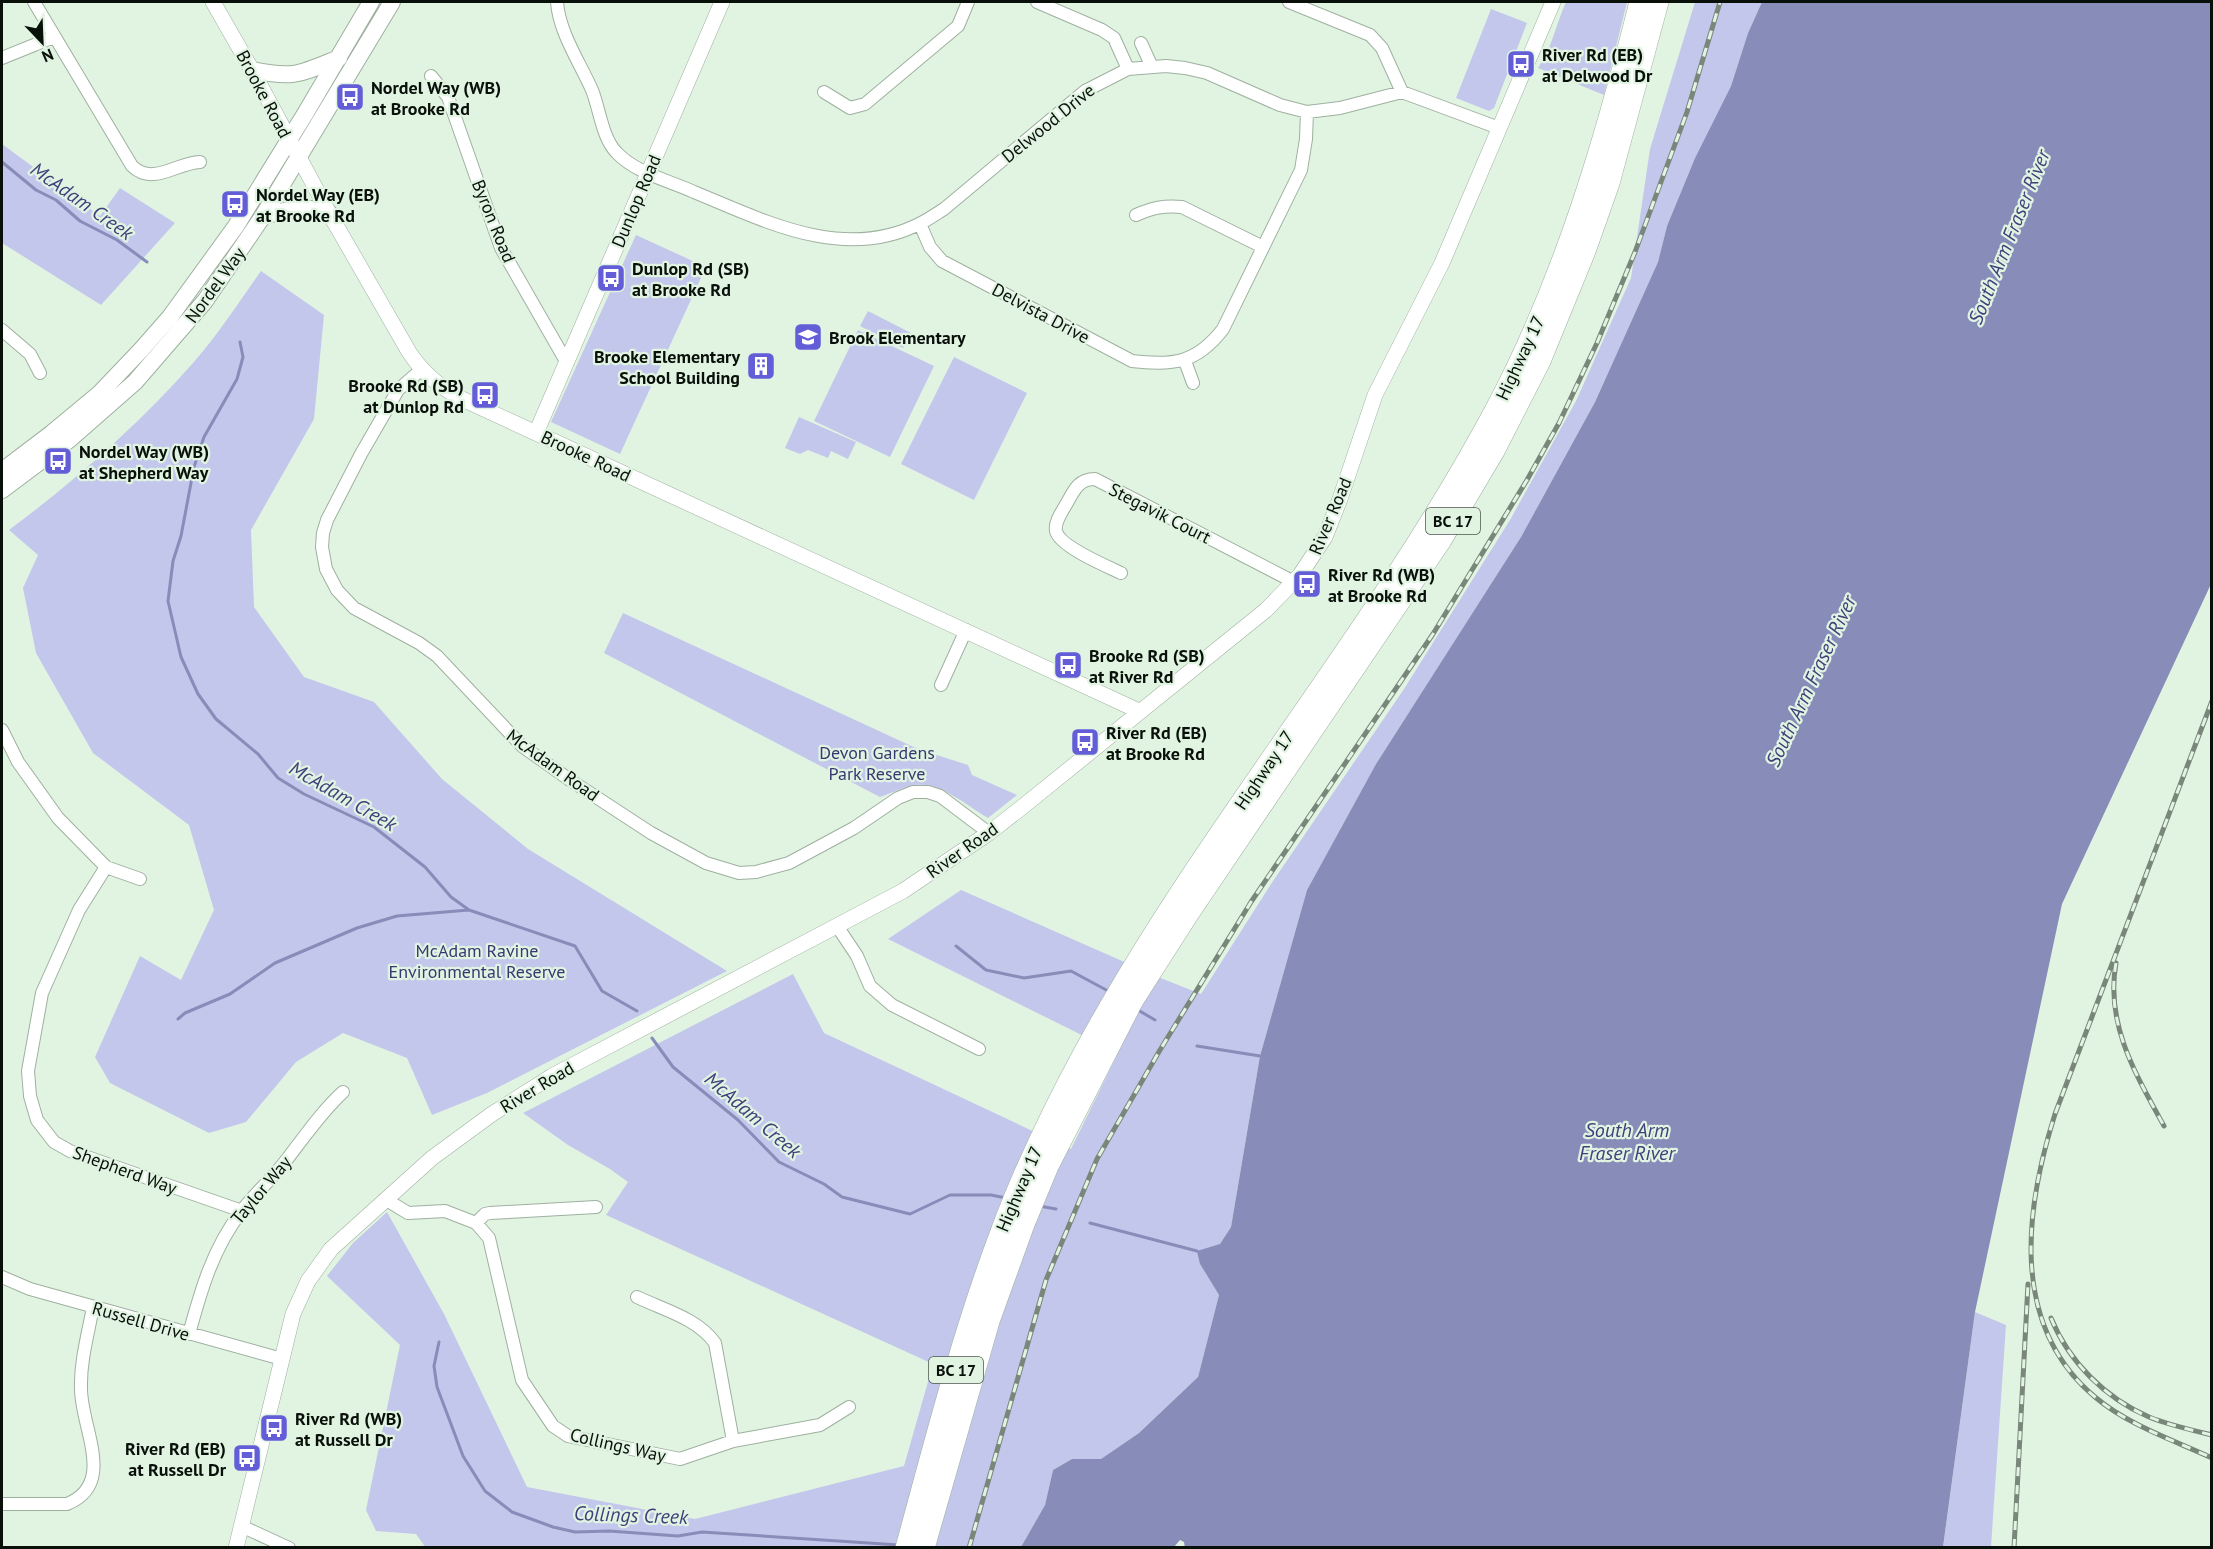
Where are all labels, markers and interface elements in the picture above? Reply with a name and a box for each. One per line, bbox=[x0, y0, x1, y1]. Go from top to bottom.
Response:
north arrow bbox=[12, 12, 72, 72]
place label: River Rd (EB) at Delwood Dr bbox=[1542, 43, 1653, 87]
text: N bbox=[39, 45, 57, 67]
street label: Brooke Road bbox=[231, 46, 297, 142]
bus stop icon: River Rd (EB) at Delwood Dr bbox=[1505, 48, 1537, 80]
place label: Nordel Way (WB) at Brooke Rd bbox=[371, 76, 501, 120]
street label: Delwood Drive bbox=[997, 78, 1099, 168]
bus stop icon: Nordel Way (WB) at Brooke Rd bbox=[334, 81, 366, 113]
water label: South Arm Fraser River bbox=[1962, 145, 2056, 328]
street label: Dunlop Road bbox=[606, 151, 666, 251]
water label: McAdam Creek bbox=[26, 156, 139, 246]
street label: Byron Road bbox=[467, 176, 521, 266]
place label: Nordel Way (EB) at Brooke Rd bbox=[256, 183, 380, 227]
bus stop icon: Nordel Way (EB) at Brooke Rd bbox=[219, 188, 251, 220]
street label: Nordel Way bbox=[180, 242, 250, 327]
place label: Dunlop Rd (SB) at Brooke Rd bbox=[632, 257, 749, 301]
bus stop icon: Dunlop Rd (SB) at Brooke Rd bbox=[595, 262, 627, 294]
street label: Delvista Drive bbox=[988, 278, 1094, 348]
street label: Highway 17 bbox=[1490, 312, 1550, 404]
school or university icon: Brook Elementary bbox=[792, 321, 824, 353]
place label: Brook Elementary bbox=[829, 326, 966, 349]
place label: Brooke Elementary School Building bbox=[594, 345, 740, 389]
building icon: Brooke Elementary School Building bbox=[745, 350, 777, 382]
place label: Brooke Rd (SB) at Dunlop Rd bbox=[348, 374, 464, 418]
bus stop icon: Brooke Rd (SB) at Dunlop Rd bbox=[469, 379, 501, 411]
street label: Brooke Road bbox=[537, 425, 635, 487]
place label: Nordel Way (WB) at Shepherd Way bbox=[79, 440, 209, 484]
bus stop icon: Nordel Way (WB) at Shepherd Way bbox=[42, 445, 74, 477]
street label: River Road bbox=[1303, 474, 1357, 558]
street label: Stegavik Court bbox=[1105, 478, 1215, 548]
road number: BC 17 bbox=[1426, 508, 1480, 534]
place label: River Rd (WB) at Brooke Rd bbox=[1328, 563, 1435, 607]
bus stop icon: River Rd (WB) at Brooke Rd bbox=[1291, 568, 1323, 600]
water label: South Arm Fraser River bbox=[1760, 590, 1863, 771]
place label: Brooke Rd (SB) at River Rd bbox=[1089, 644, 1205, 688]
bus stop icon: Brooke Rd (SB) at River Rd bbox=[1052, 649, 1084, 681]
place label: River Rd (EB) at Brooke Rd bbox=[1106, 721, 1207, 765]
street label: McAdam Road bbox=[502, 724, 604, 806]
bus stop icon: River Rd (EB) at Brooke Rd bbox=[1069, 726, 1101, 758]
street label: Highway 17 bbox=[1229, 726, 1299, 814]
park label: Devon Gardens Park Reserve bbox=[819, 741, 935, 785]
water label: McAdam Creek bbox=[285, 755, 402, 838]
street label: River Road bbox=[922, 817, 1002, 883]
park label: McAdam Ravine Environmental Reserve bbox=[389, 939, 565, 983]
street label: River Road bbox=[496, 1056, 578, 1118]
water label: McAdam Creek bbox=[699, 1066, 807, 1165]
water label: South Arm Fraser River bbox=[1579, 1117, 1676, 1166]
street label: Shepherd Way bbox=[70, 1141, 181, 1200]
street label: Highway 17 bbox=[991, 1143, 1047, 1235]
street label: Taylor Way bbox=[226, 1151, 297, 1229]
street label: Russell Drive bbox=[90, 1296, 192, 1346]
road number: BC 17 bbox=[929, 1357, 983, 1383]
place label: River Rd (WB) at Russell Dr bbox=[295, 1407, 402, 1451]
bus stop icon: River Rd (WB) at Russell Dr bbox=[258, 1412, 290, 1444]
street label: Collings Way bbox=[568, 1423, 669, 1467]
place label: River Rd (EB) at Russell Dr bbox=[125, 1437, 227, 1481]
bus stop icon: River Rd (EB) at Russell Dr bbox=[231, 1442, 263, 1474]
water label: Collings Creek bbox=[573, 1500, 690, 1530]

